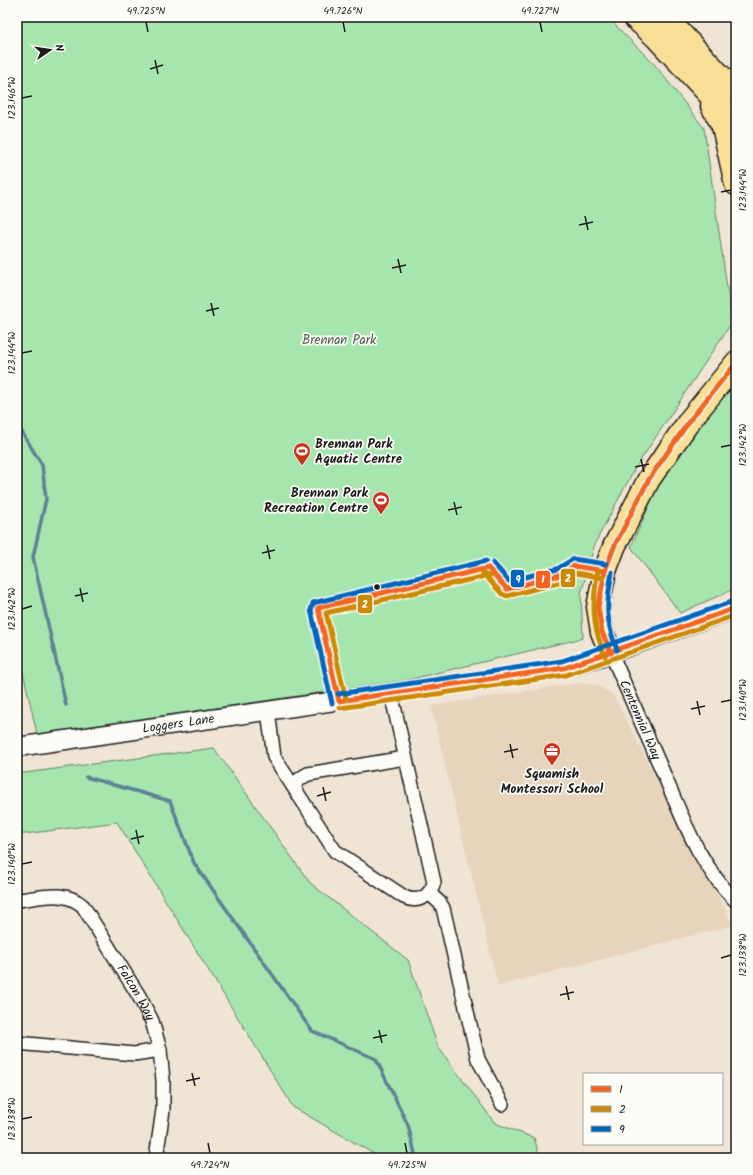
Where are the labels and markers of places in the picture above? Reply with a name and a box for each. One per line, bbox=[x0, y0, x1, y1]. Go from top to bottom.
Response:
place label: Brennan Park Aquatic Centre bbox=[315, 434, 403, 470]
sports icon: Brennan Park Aquatic Centre bbox=[292, 441, 312, 466]
place label: Brennan Park Recreation Centre bbox=[264, 483, 369, 519]
sports icon: Brennan Park Recreation Centre bbox=[371, 490, 391, 515]
unlabelled marker bbox=[372, 582, 382, 592]
office icon: Squamish Montessori School bbox=[542, 741, 562, 766]
place label: Squamish Montessori School bbox=[501, 764, 604, 800]

